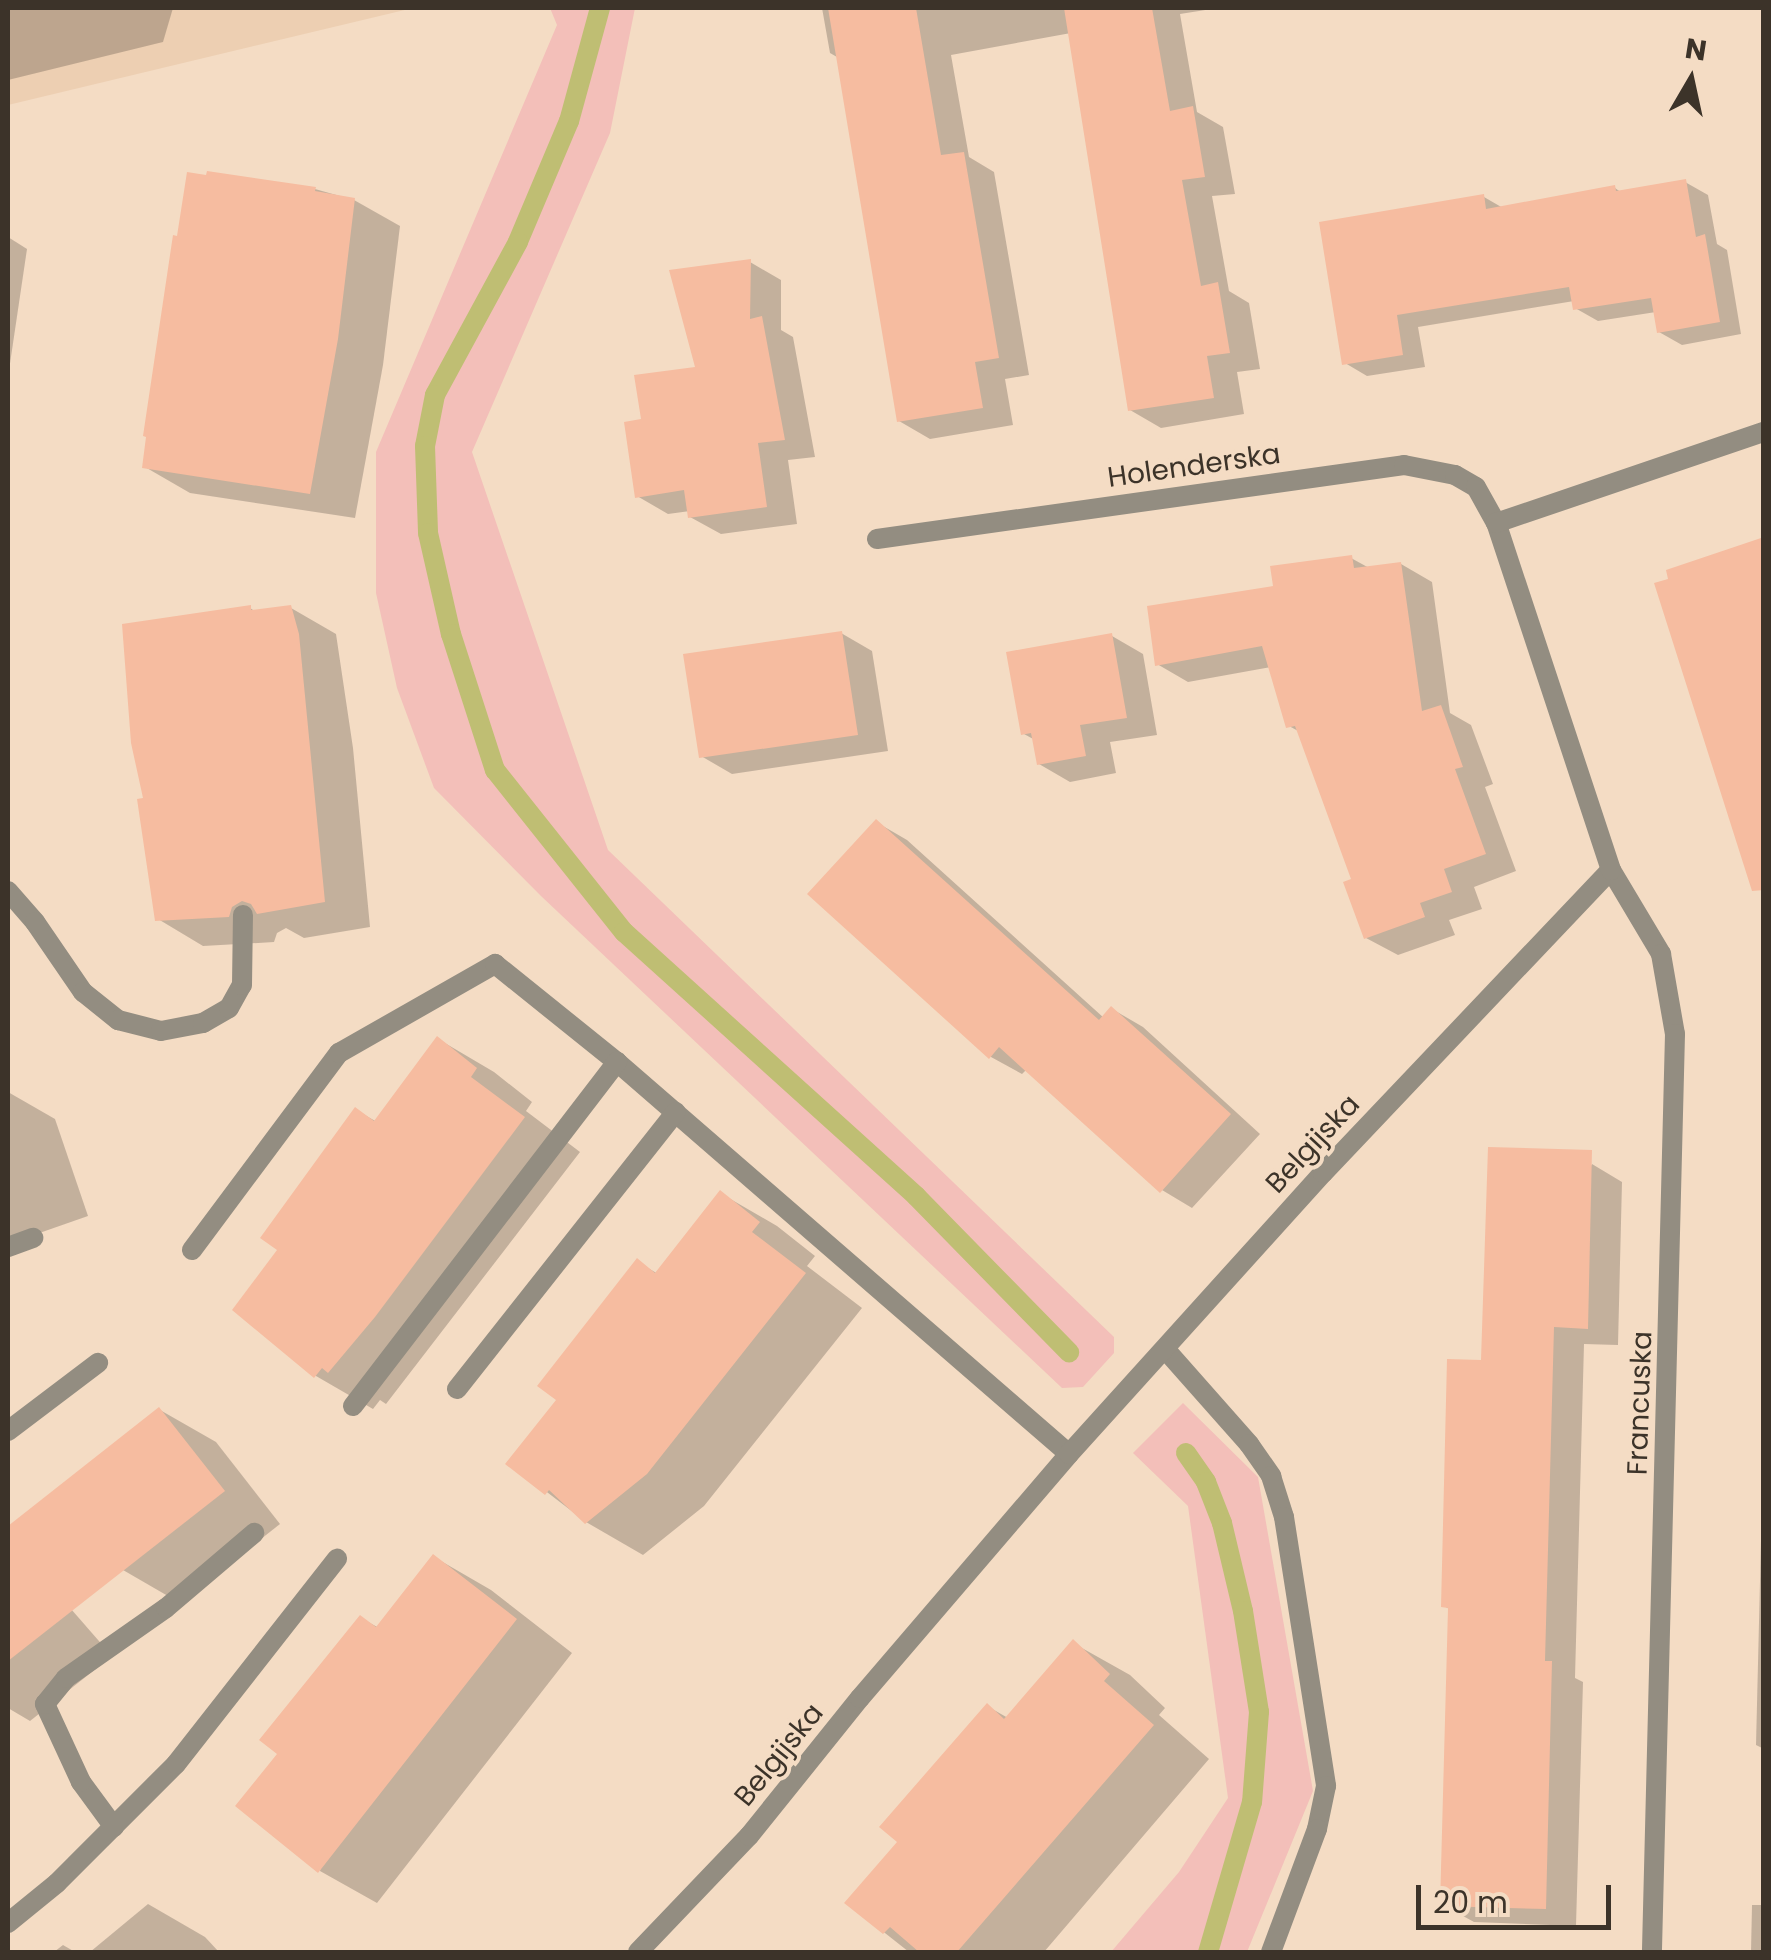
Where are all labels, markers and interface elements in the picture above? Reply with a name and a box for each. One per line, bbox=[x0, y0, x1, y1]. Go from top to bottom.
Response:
text: N bbox=[1682, 29, 1709, 71]
north arrow bbox=[1641, 30, 1741, 130]
street label: Holenderska bbox=[1105, 437, 1283, 495]
street label: Belgijska bbox=[1259, 1088, 1367, 1200]
street label: Francuska bbox=[1621, 1330, 1659, 1476]
street label: Belgijska bbox=[728, 1697, 830, 1813]
scale bar bbox=[1421, 1865, 1616, 1927]
text: 20 m bbox=[1433, 1881, 1508, 1924]

